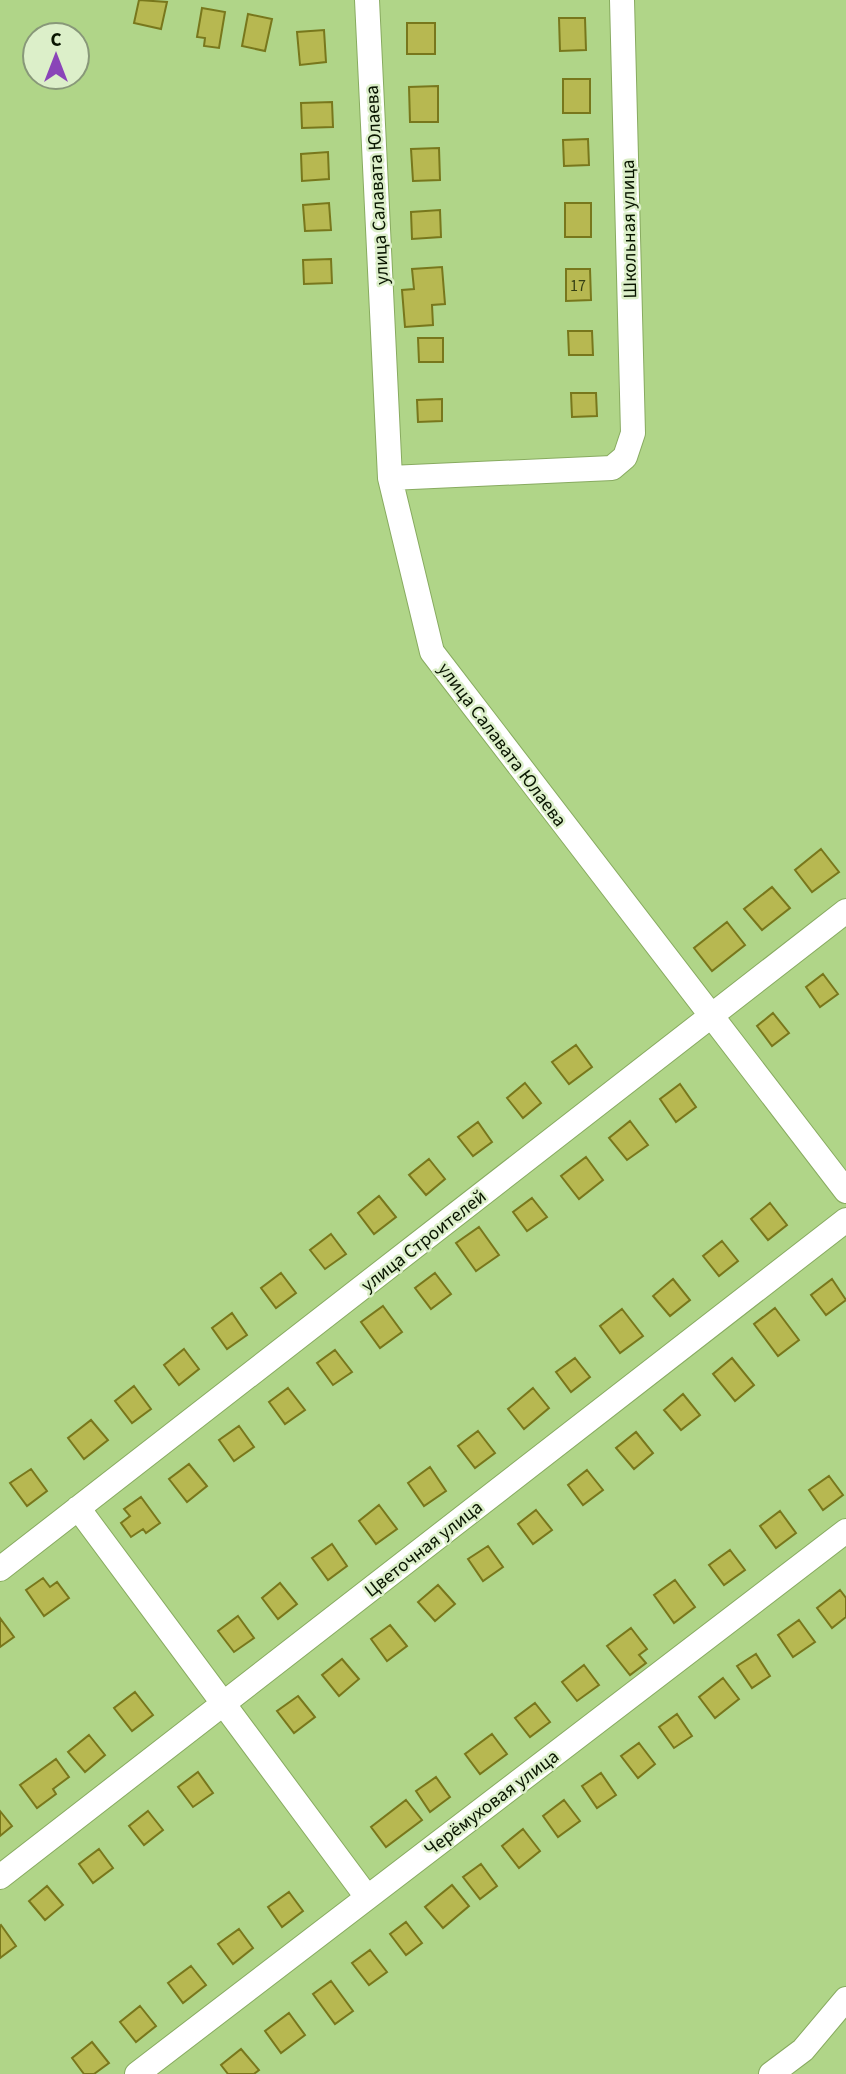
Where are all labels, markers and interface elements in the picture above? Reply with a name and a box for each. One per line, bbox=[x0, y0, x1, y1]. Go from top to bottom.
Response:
north arrow bbox=[21, 21, 91, 91]
text: С bbox=[50, 27, 62, 54]
street label: улица Салавата Юлаева bbox=[359, 84, 396, 285]
street label: Школьная улица bbox=[615, 159, 644, 299]
house number: 17 bbox=[570, 275, 586, 297]
street label: улица Салавата Юлаева bbox=[431, 657, 573, 833]
street label: улица Строителей bbox=[356, 1184, 492, 1299]
street label: Цветочная улица bbox=[359, 1494, 489, 1604]
street label: Черёмуховая улица bbox=[419, 1744, 565, 1863]

